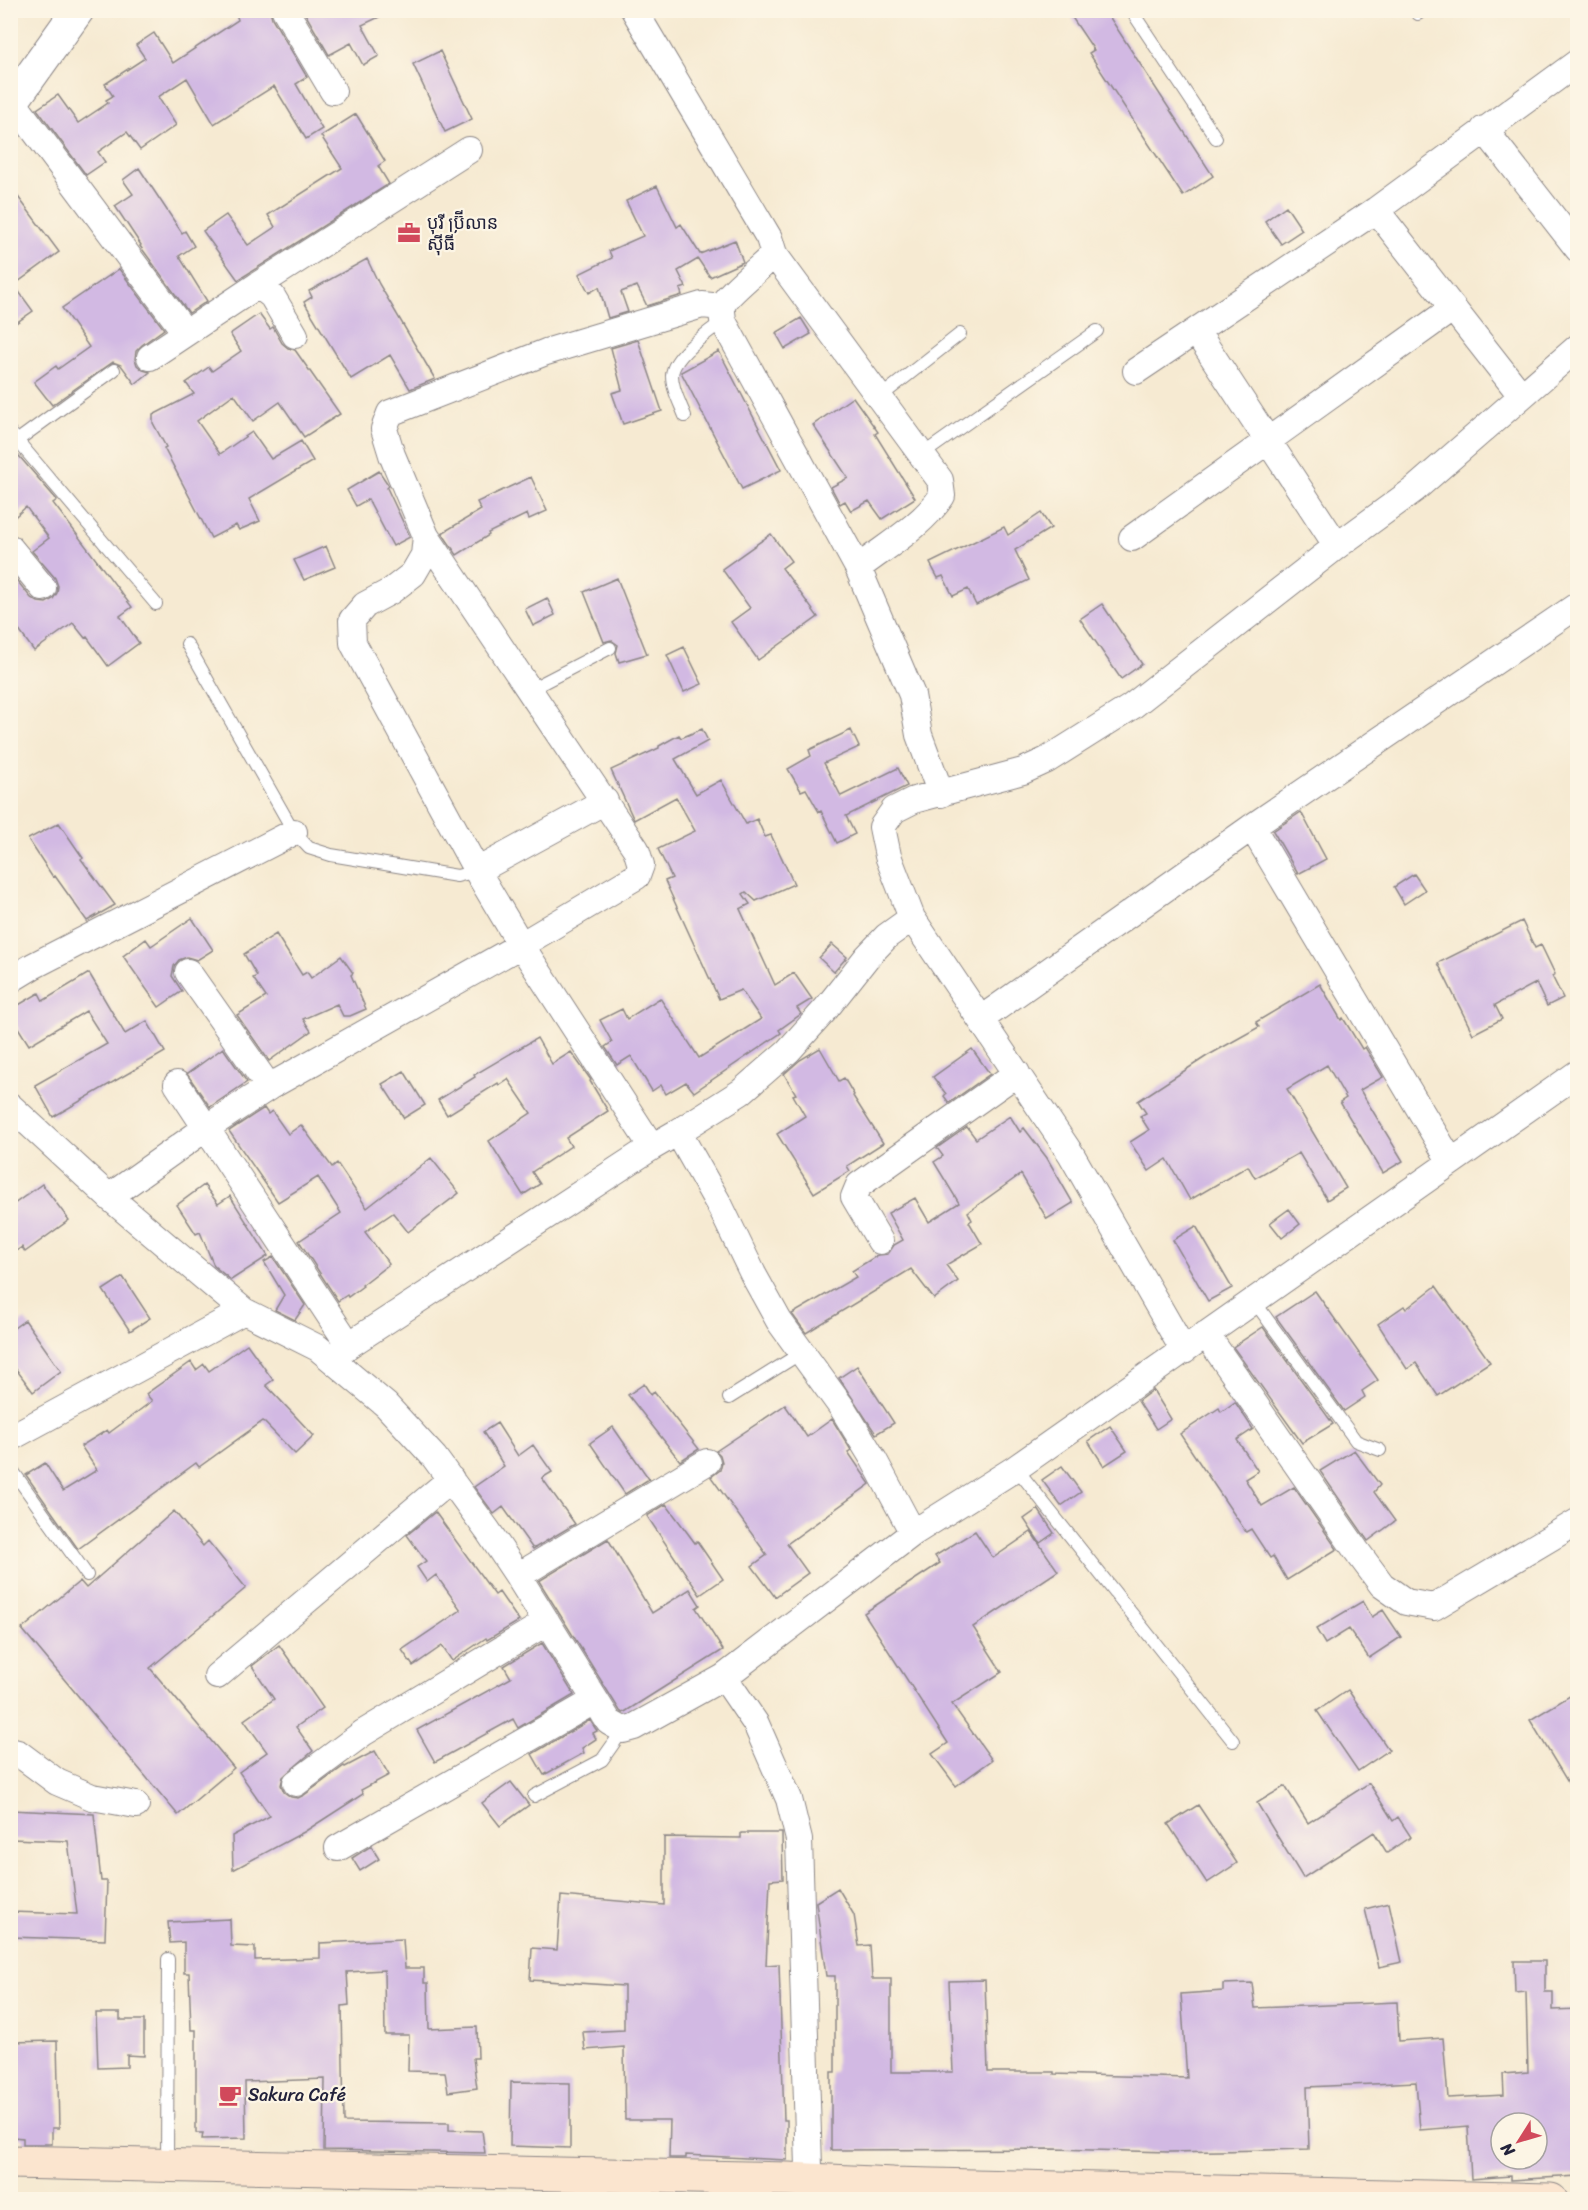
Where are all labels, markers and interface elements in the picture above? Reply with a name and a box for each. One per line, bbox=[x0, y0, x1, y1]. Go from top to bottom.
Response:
place label: បុរី ប្រ៊ីលាន សុីធី bbox=[427, 207, 498, 260]
office icon: បុរី ប្រ៊ីលាន សុីធី bbox=[396, 220, 422, 246]
place label: Sakura Café bbox=[248, 2079, 346, 2111]
cafe icon: Sakura Café bbox=[217, 2082, 243, 2108]
north arrow bbox=[1489, 2111, 1549, 2171]
text: N bbox=[1492, 2136, 1523, 2164]

